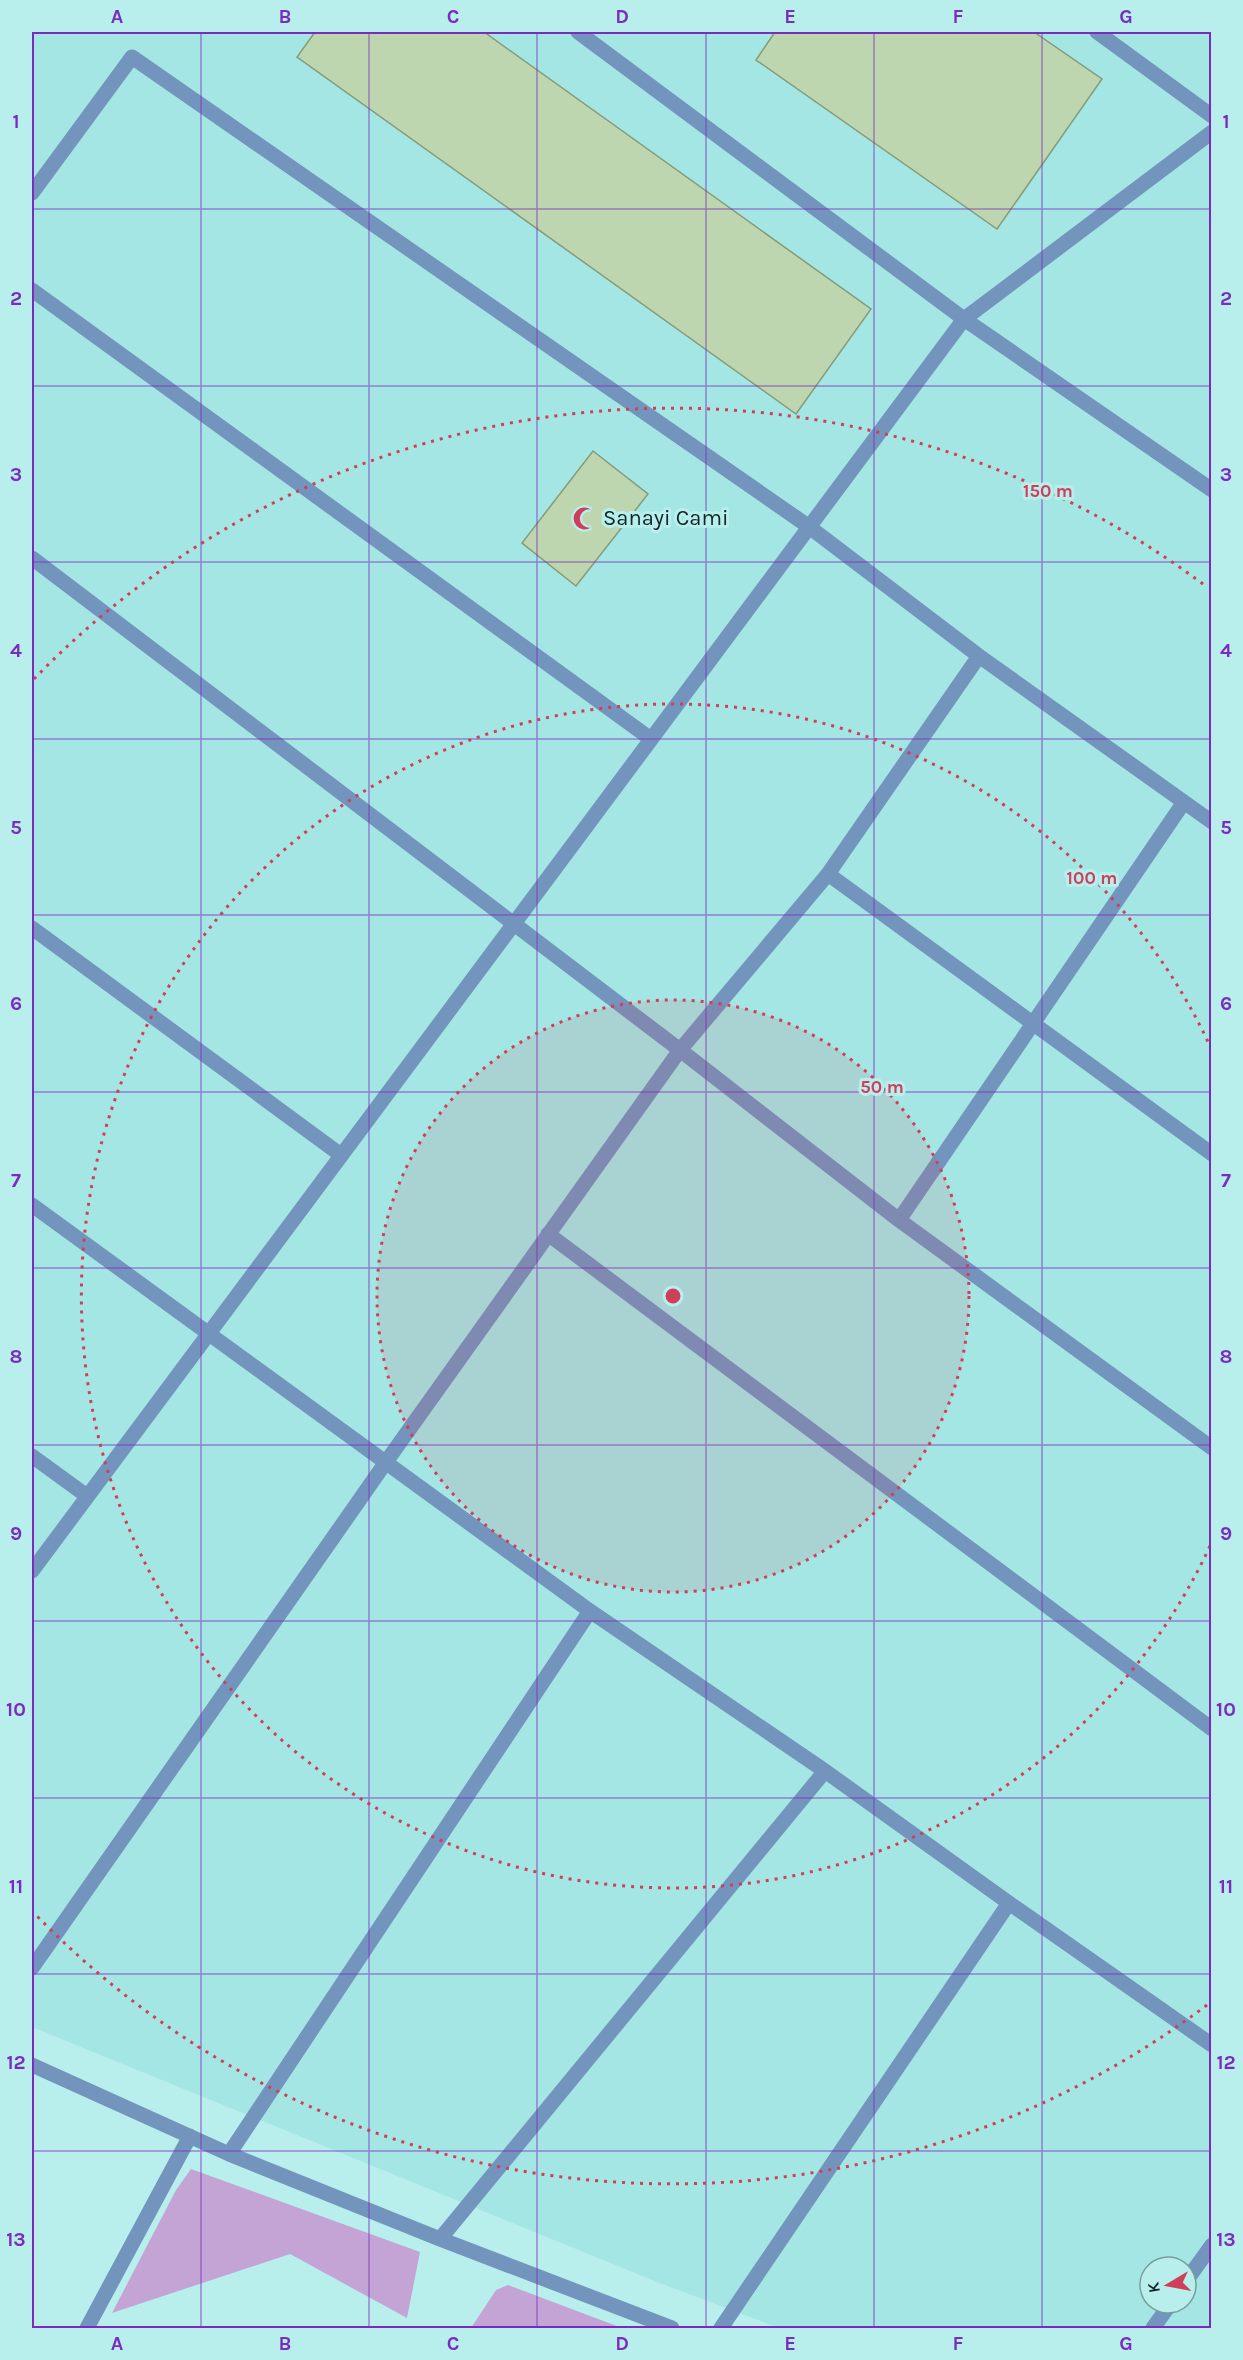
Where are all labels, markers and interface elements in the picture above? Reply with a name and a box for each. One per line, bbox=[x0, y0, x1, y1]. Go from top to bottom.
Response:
text: A bbox=[111, 5, 124, 28]
text: B bbox=[279, 5, 291, 28]
text: C bbox=[447, 5, 459, 28]
text: D bbox=[615, 5, 629, 28]
text: E bbox=[784, 5, 796, 28]
text: F bbox=[953, 5, 964, 28]
text: G bbox=[1119, 5, 1133, 28]
text: 1 bbox=[12, 110, 20, 133]
text: 1 bbox=[1222, 110, 1230, 133]
text: 2 bbox=[10, 287, 22, 310]
text: 2 bbox=[1220, 287, 1232, 310]
text: 3 bbox=[10, 463, 22, 486]
text: 3 bbox=[1220, 463, 1232, 486]
text: 150 m bbox=[1023, 480, 1073, 502]
mosque icon: Sanayi Cami bbox=[572, 505, 598, 531]
place label: Sanayi Cami bbox=[603, 505, 729, 531]
text: 4 bbox=[10, 639, 22, 662]
text: 4 bbox=[1220, 639, 1232, 662]
text: 5 bbox=[10, 816, 22, 839]
text: 5 bbox=[1220, 816, 1232, 839]
text: 100 m bbox=[1067, 867, 1117, 889]
text: 6 bbox=[10, 992, 22, 1015]
text: 6 bbox=[1220, 992, 1232, 1015]
text: 50 m bbox=[860, 1076, 904, 1098]
text: 7 bbox=[11, 1169, 21, 1192]
text: 7 bbox=[1221, 1169, 1231, 1192]
centre of rings bbox=[663, 1286, 683, 1306]
text: 8 bbox=[10, 1345, 22, 1368]
text: 8 bbox=[1220, 1345, 1232, 1368]
text: 9 bbox=[10, 1522, 22, 1545]
text: 9 bbox=[1220, 1522, 1232, 1545]
text: 10 bbox=[6, 1698, 26, 1721]
text: 10 bbox=[1216, 1698, 1236, 1721]
text: 11 bbox=[9, 1875, 23, 1898]
text: 11 bbox=[1219, 1875, 1233, 1898]
text: 12 bbox=[6, 2051, 26, 2074]
text: 12 bbox=[1216, 2051, 1236, 2074]
text: 13 bbox=[6, 2228, 26, 2251]
text: 13 bbox=[1216, 2228, 1236, 2251]
north arrow bbox=[1138, 2255, 1198, 2315]
text: K bbox=[1143, 2280, 1164, 2294]
text: A bbox=[111, 2332, 124, 2355]
text: B bbox=[279, 2332, 291, 2355]
text: C bbox=[447, 2332, 459, 2355]
text: D bbox=[615, 2332, 629, 2355]
text: E bbox=[784, 2332, 796, 2355]
text: F bbox=[953, 2332, 964, 2355]
text: G bbox=[1119, 2332, 1133, 2355]

